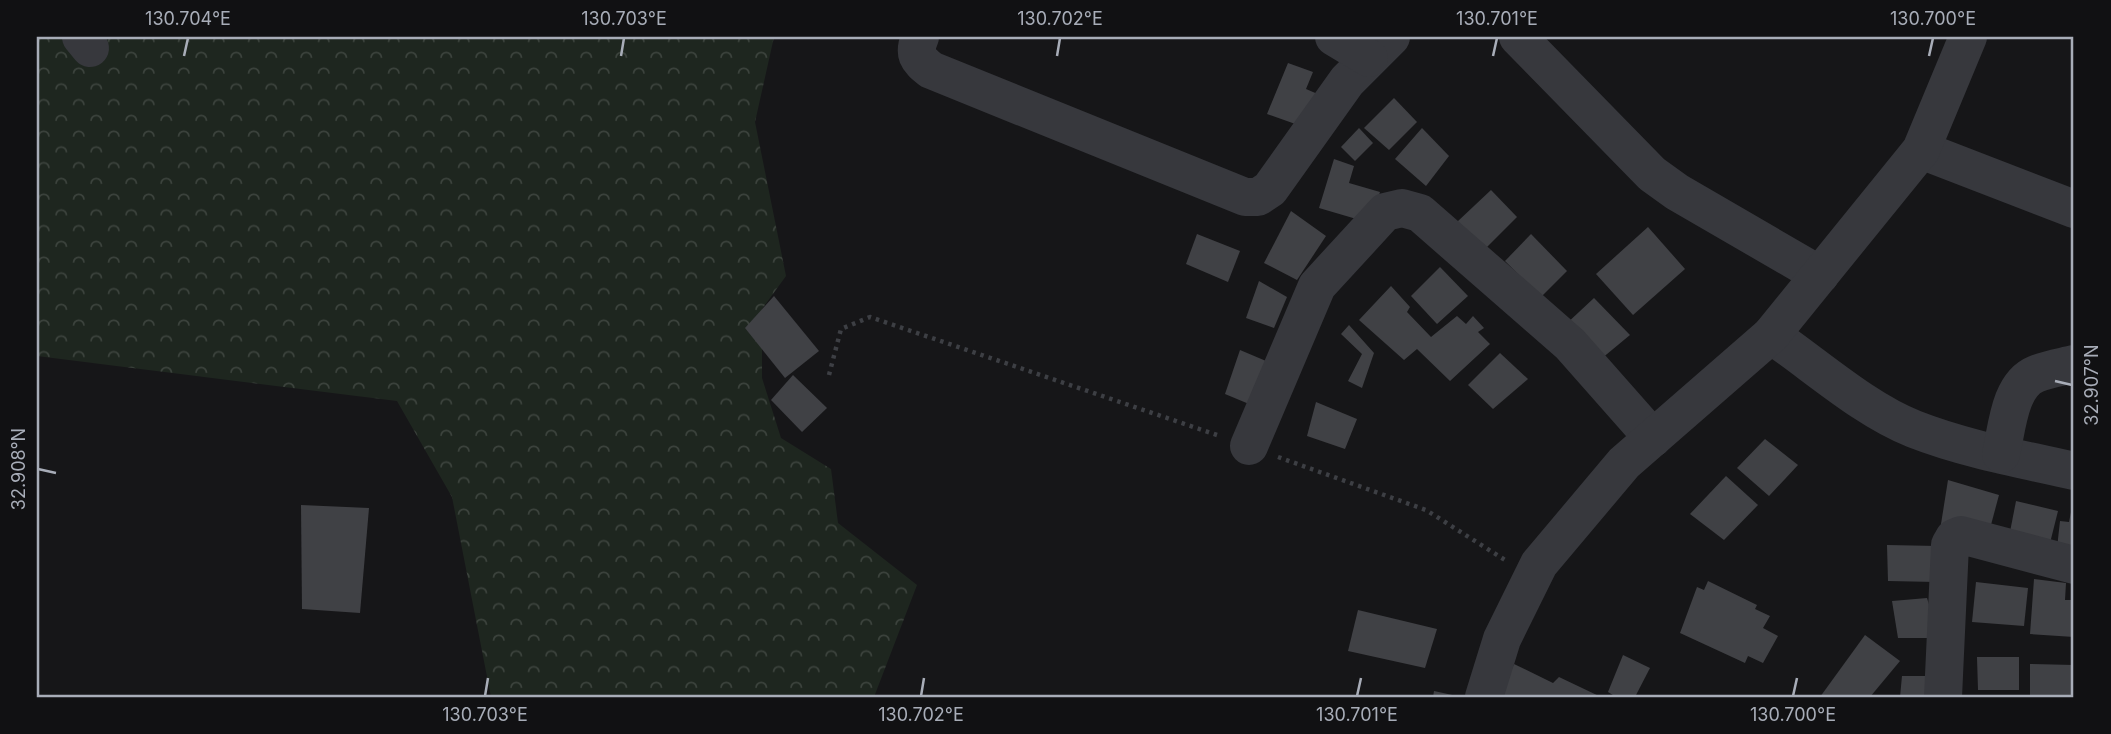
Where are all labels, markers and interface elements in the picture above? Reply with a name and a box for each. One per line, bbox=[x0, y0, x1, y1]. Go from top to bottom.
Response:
text: 130.704°E bbox=[145, 8, 231, 29]
text: 130.703°E bbox=[581, 8, 667, 29]
text: 130.702°E bbox=[1017, 8, 1103, 29]
text: 130.701°E bbox=[1456, 8, 1538, 29]
text: 130.700°E bbox=[1890, 8, 1976, 29]
text: 32.907°N bbox=[2081, 344, 2102, 426]
text: 32.908°N bbox=[8, 428, 29, 510]
text: 130.703°E bbox=[442, 704, 528, 725]
text: 130.702°E bbox=[878, 704, 964, 725]
text: 130.701°E bbox=[1316, 704, 1398, 725]
text: 130.700°E bbox=[1750, 704, 1836, 725]

